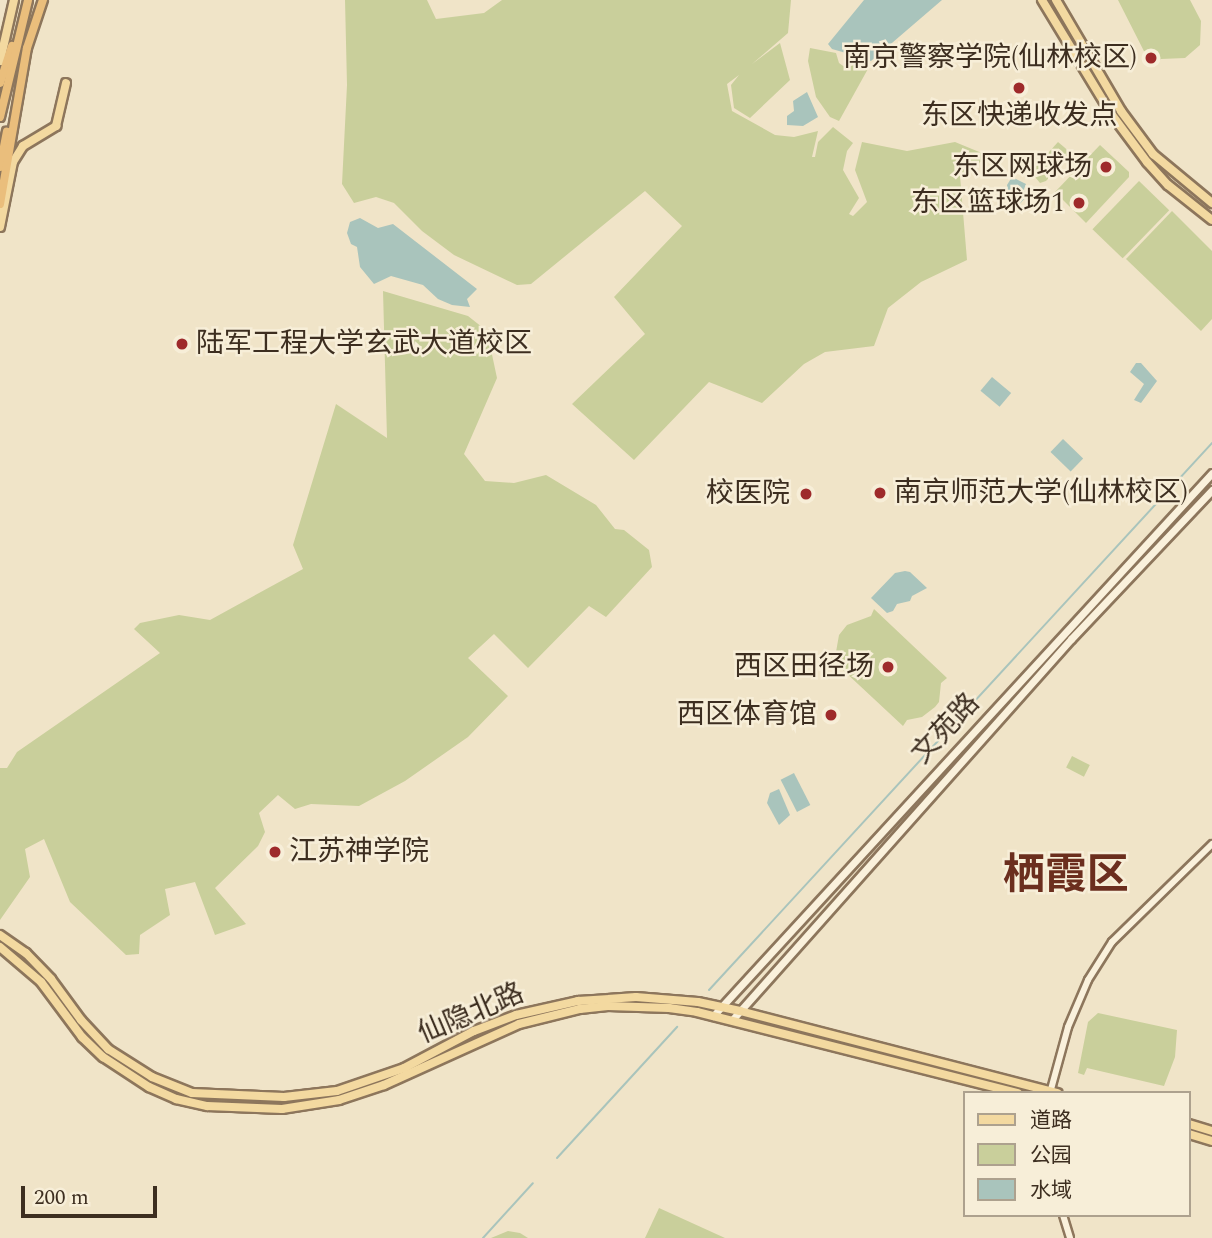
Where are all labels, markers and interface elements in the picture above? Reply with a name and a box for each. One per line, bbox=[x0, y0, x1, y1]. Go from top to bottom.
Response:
place label: 南京警察学院(仙林校区) bbox=[843, 41, 1137, 75]
marker: 南京警察学院(仙林校区) bbox=[1143, 50, 1159, 66]
marker: 东区快递收发点 bbox=[1011, 80, 1027, 96]
place label: 东区快递收发点 bbox=[921, 99, 1117, 133]
place label: 东区网球场 bbox=[952, 150, 1092, 184]
marker: 东区网球场 bbox=[1098, 159, 1114, 175]
place label: 东区篮球场1 bbox=[911, 186, 1065, 220]
marker: 东区篮球场1 bbox=[1071, 195, 1087, 211]
place label: 陆军工程大学玄武大道校区 bbox=[196, 327, 532, 361]
marker: 陆军工程大学玄武大道校区 bbox=[174, 336, 190, 352]
place label: 南京师范大学(仙林校区) bbox=[894, 476, 1188, 510]
place label: 校医院 bbox=[706, 477, 790, 511]
marker: 校医院 bbox=[796, 484, 816, 504]
marker: 南京师范大学(仙林校区) bbox=[872, 485, 888, 501]
place label: 西区田径场 bbox=[734, 650, 874, 684]
marker: 西区田径场 bbox=[880, 659, 896, 675]
street label: 文苑路 bbox=[905, 687, 987, 771]
place label: 西区体育馆 bbox=[677, 698, 817, 732]
marker: 西区体育馆 bbox=[823, 707, 839, 723]
place label: 江苏神学院 bbox=[289, 835, 429, 869]
marker: 江苏神学院 bbox=[267, 844, 283, 860]
district label: 栖霞区 bbox=[1003, 851, 1129, 901]
street label: 仙隐北路 bbox=[413, 977, 529, 1051]
legend bbox=[964, 1091, 1191, 1217]
text: 道路 bbox=[1030, 1105, 1072, 1137]
text: 公园 bbox=[1030, 1140, 1072, 1172]
scale bar bbox=[24, 1172, 161, 1216]
text: 水域 bbox=[1030, 1175, 1072, 1207]
text: 200 m bbox=[34, 1182, 89, 1214]

